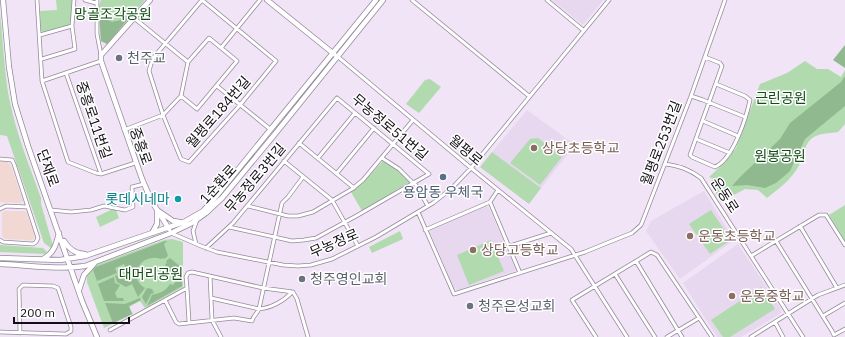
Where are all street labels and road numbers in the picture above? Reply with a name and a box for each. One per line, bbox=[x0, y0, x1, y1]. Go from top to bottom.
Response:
street label: 월평로184번길 bbox=[182, 72, 254, 152]
street label: 중흥로11번길 bbox=[72, 79, 116, 161]
street label: 무농정로51번길 bbox=[348, 90, 432, 164]
street label: 월평로253번길 bbox=[637, 98, 685, 188]
street label: 중흥로 bbox=[126, 125, 156, 167]
street label: 월평로 bbox=[445, 131, 487, 169]
street label: 무농정로3번길 bbox=[221, 139, 289, 217]
street label: 단재로 bbox=[33, 147, 63, 189]
street label: 1순환로 bbox=[196, 160, 241, 208]
street label: 운동로 bbox=[707, 174, 743, 216]
street label: 무농정로 bbox=[307, 225, 361, 261]

